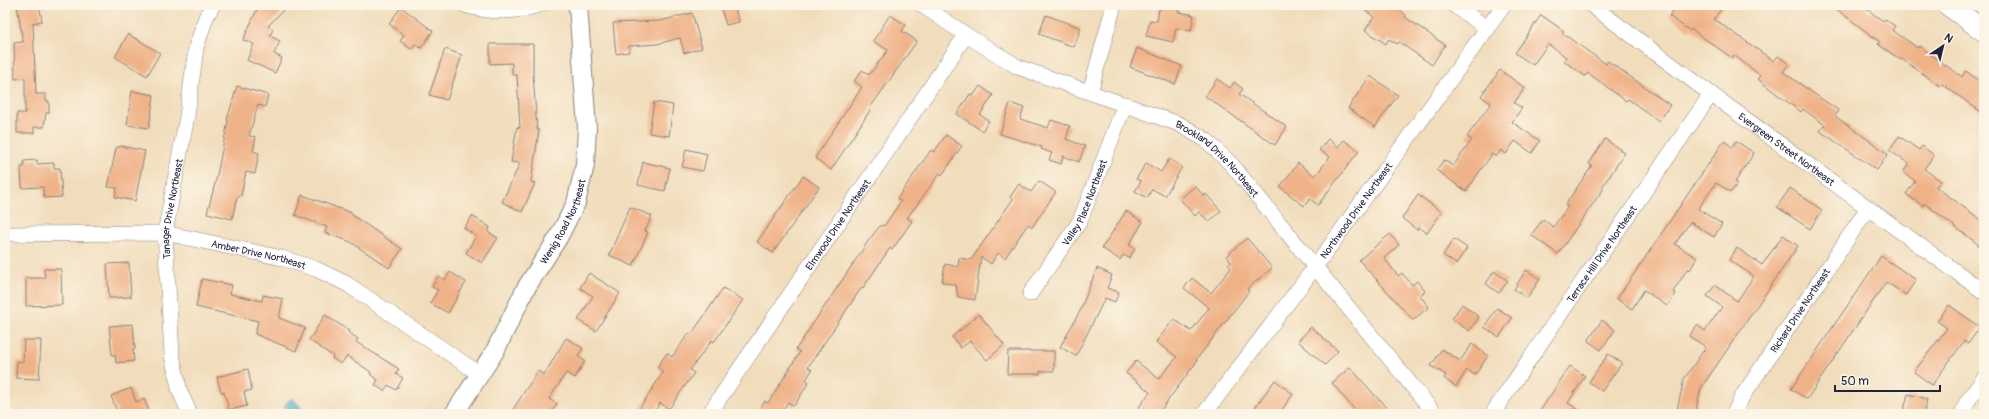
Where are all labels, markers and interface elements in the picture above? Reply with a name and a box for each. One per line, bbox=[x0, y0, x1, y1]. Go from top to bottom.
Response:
north arrow bbox=[1923, 26, 1963, 66]
text: N bbox=[1942, 31, 1956, 46]
street label: Evergreen Street Northeast bbox=[1736, 111, 1837, 189]
street label: Brookland Drive Northeast bbox=[1174, 118, 1261, 201]
street label: Tanager Drive Northeast bbox=[160, 157, 186, 259]
street label: Valley Place Northeast bbox=[1060, 157, 1110, 249]
street label: Northwood Drive Northeast bbox=[1318, 160, 1396, 261]
street label: Elmwood Drive Northeast bbox=[803, 176, 874, 273]
street label: Wenig Road Northeast bbox=[538, 177, 589, 267]
street label: Terrace Hill Drive Northeast bbox=[1565, 203, 1640, 305]
street label: Amber Drive Northeast bbox=[210, 238, 308, 273]
street label: Richard Drive Northeast bbox=[1768, 266, 1834, 355]
scale bar bbox=[1835, 367, 1940, 393]
text: 50 m bbox=[1841, 374, 1869, 389]

